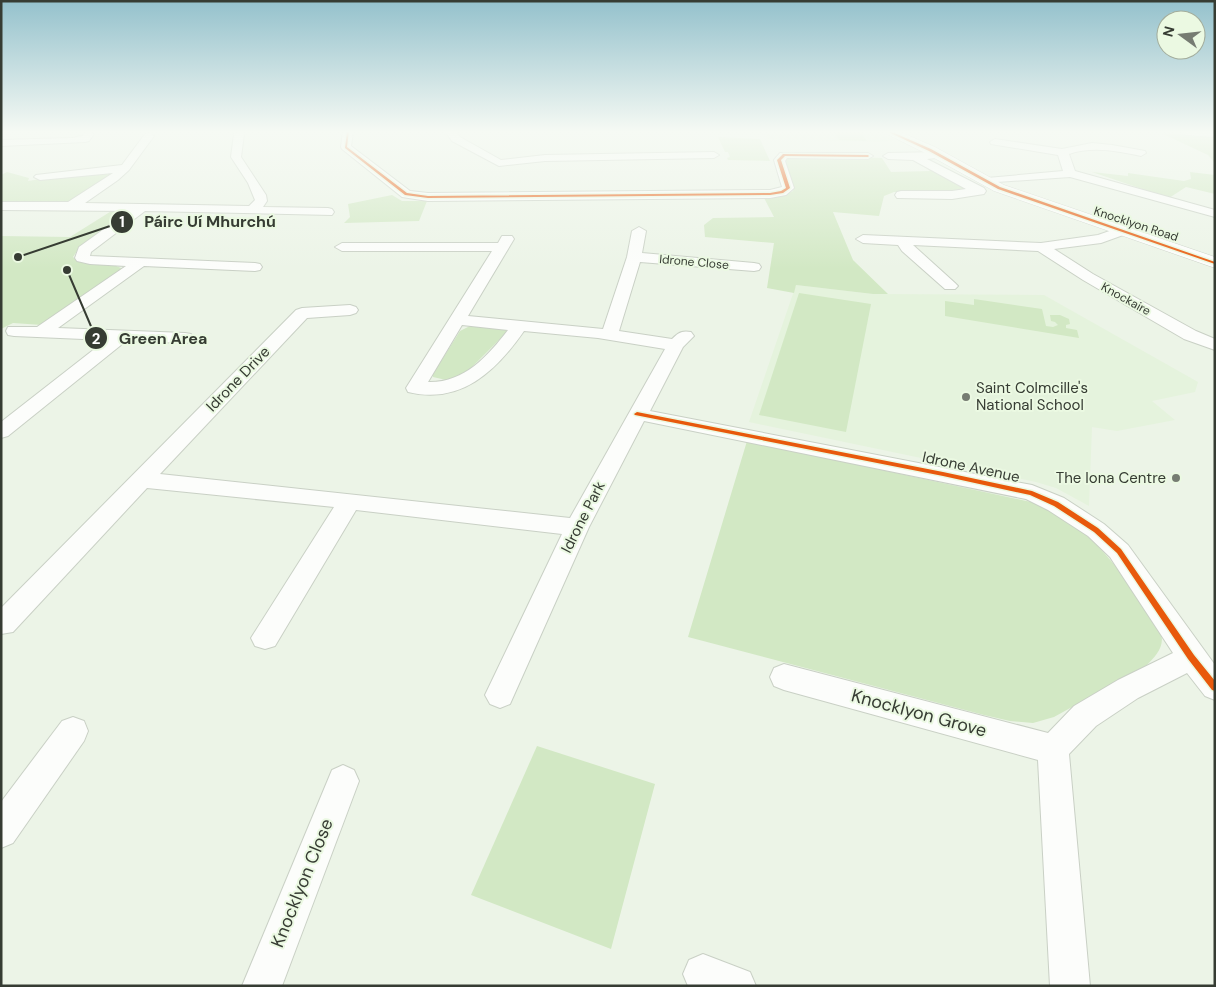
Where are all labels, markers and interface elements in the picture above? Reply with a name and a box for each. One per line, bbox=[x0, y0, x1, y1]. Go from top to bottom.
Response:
north arrow bbox=[1156, 10, 1206, 60]
text: N bbox=[1158, 24, 1178, 39]
street label: Knocklyon Road bbox=[1092, 203, 1180, 245]
callout: Páirc Uí Mhurchú bbox=[109, 206, 286, 237]
text: Páirc Uí Mhurchú bbox=[144, 211, 276, 232]
text: 1 bbox=[119, 212, 125, 232]
street label: Idrone Close bbox=[659, 251, 730, 273]
street label: Knockaire bbox=[1098, 279, 1154, 319]
callout: Green Area bbox=[84, 323, 217, 354]
text: Green Area bbox=[119, 328, 207, 349]
text: 2 bbox=[92, 329, 101, 349]
street label: Idrone Drive bbox=[202, 342, 274, 416]
place label: Saint Colmcille's National School bbox=[976, 378, 1088, 415]
marker: Saint Colmcille's National School bbox=[960, 391, 972, 403]
street label: Idrone Avenue bbox=[920, 447, 1022, 487]
place label: The Iona Centre bbox=[1056, 468, 1166, 488]
marker: The Iona Centre bbox=[1170, 472, 1182, 484]
street label: Idrone Park bbox=[556, 477, 610, 556]
street label: Knocklyon Grove bbox=[849, 683, 989, 743]
street label: Knocklyon Close bbox=[265, 815, 339, 951]

